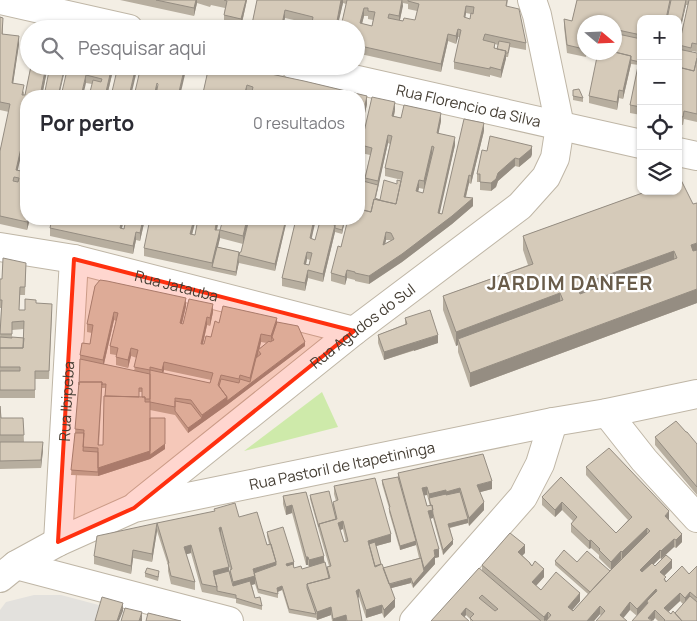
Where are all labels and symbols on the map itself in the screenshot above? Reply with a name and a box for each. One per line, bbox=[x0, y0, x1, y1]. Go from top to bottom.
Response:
north arrow bbox=[577, 15, 622, 60]
street label: Rua Florencio da Silva bbox=[394, 79, 543, 132]
street label: Rua Jatauba bbox=[133, 265, 221, 306]
district label: JARDIM DANFER bbox=[487, 269, 653, 296]
street label: Rua Agudos do Sul bbox=[305, 278, 419, 373]
street label: Rua Ibipeba bbox=[53, 360, 79, 442]
street label: Rua Pastoril de Itapetininga bbox=[247, 436, 437, 495]

